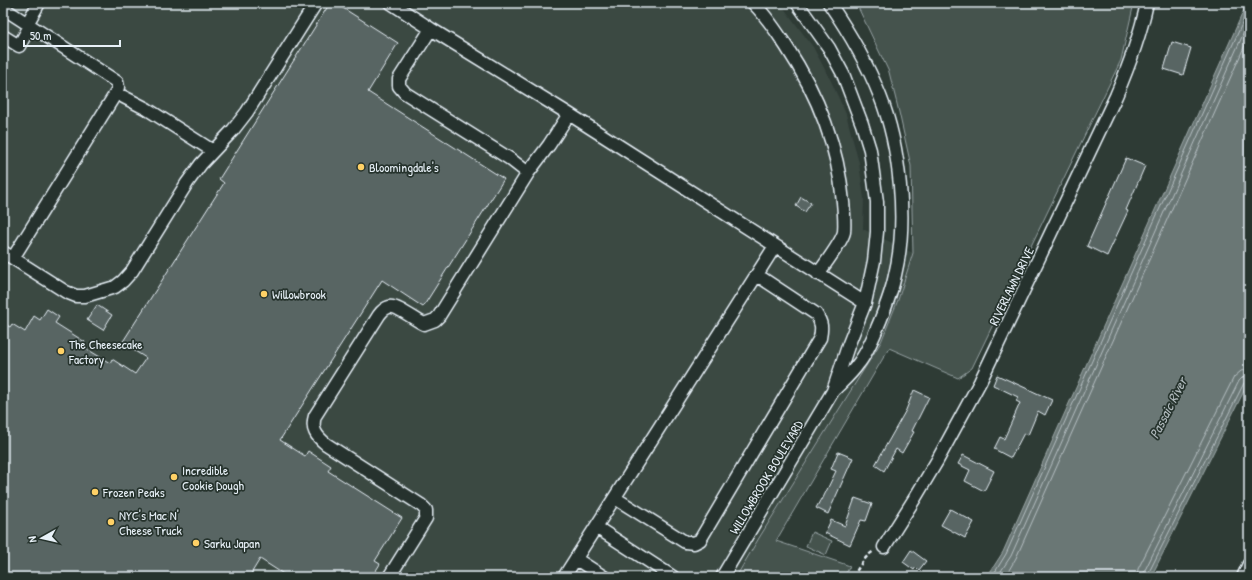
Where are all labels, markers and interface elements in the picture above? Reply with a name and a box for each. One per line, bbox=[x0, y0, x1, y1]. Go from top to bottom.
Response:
scale bar bbox=[24, 22, 120, 48]
text: 50 m bbox=[30, 27, 51, 44]
place label: Bloomingdale's bbox=[369, 158, 439, 176]
marker: Bloomingdale's bbox=[356, 162, 366, 172]
street label: RIVERLAWN DRIVE bbox=[984, 244, 1038, 328]
place label: Willowbrook bbox=[272, 285, 327, 303]
marker: Willowbrook bbox=[259, 289, 269, 299]
place label: The Cheesecake Factory bbox=[68, 335, 143, 368]
marker: The Cheesecake Factory bbox=[56, 346, 66, 356]
water label: Passaic River bbox=[1144, 372, 1192, 442]
street label: WILLOWBROOK BOULEVARD bbox=[725, 416, 808, 537]
place label: Incredible Cookie Dough bbox=[182, 461, 244, 494]
marker: Incredible Cookie Dough bbox=[169, 472, 179, 482]
place label: Frozen Peaks bbox=[102, 483, 165, 501]
marker: Frozen Peaks bbox=[90, 487, 100, 497]
place label: NYC's Mac N' Cheese Truck bbox=[119, 506, 182, 539]
marker: NYC's Mac N' Cheese Truck bbox=[106, 517, 116, 527]
north arrow bbox=[22, 518, 62, 558]
place label: Sarku Japan bbox=[204, 534, 260, 552]
text: N bbox=[25, 535, 39, 543]
marker: Sarku Japan bbox=[191, 538, 201, 548]

